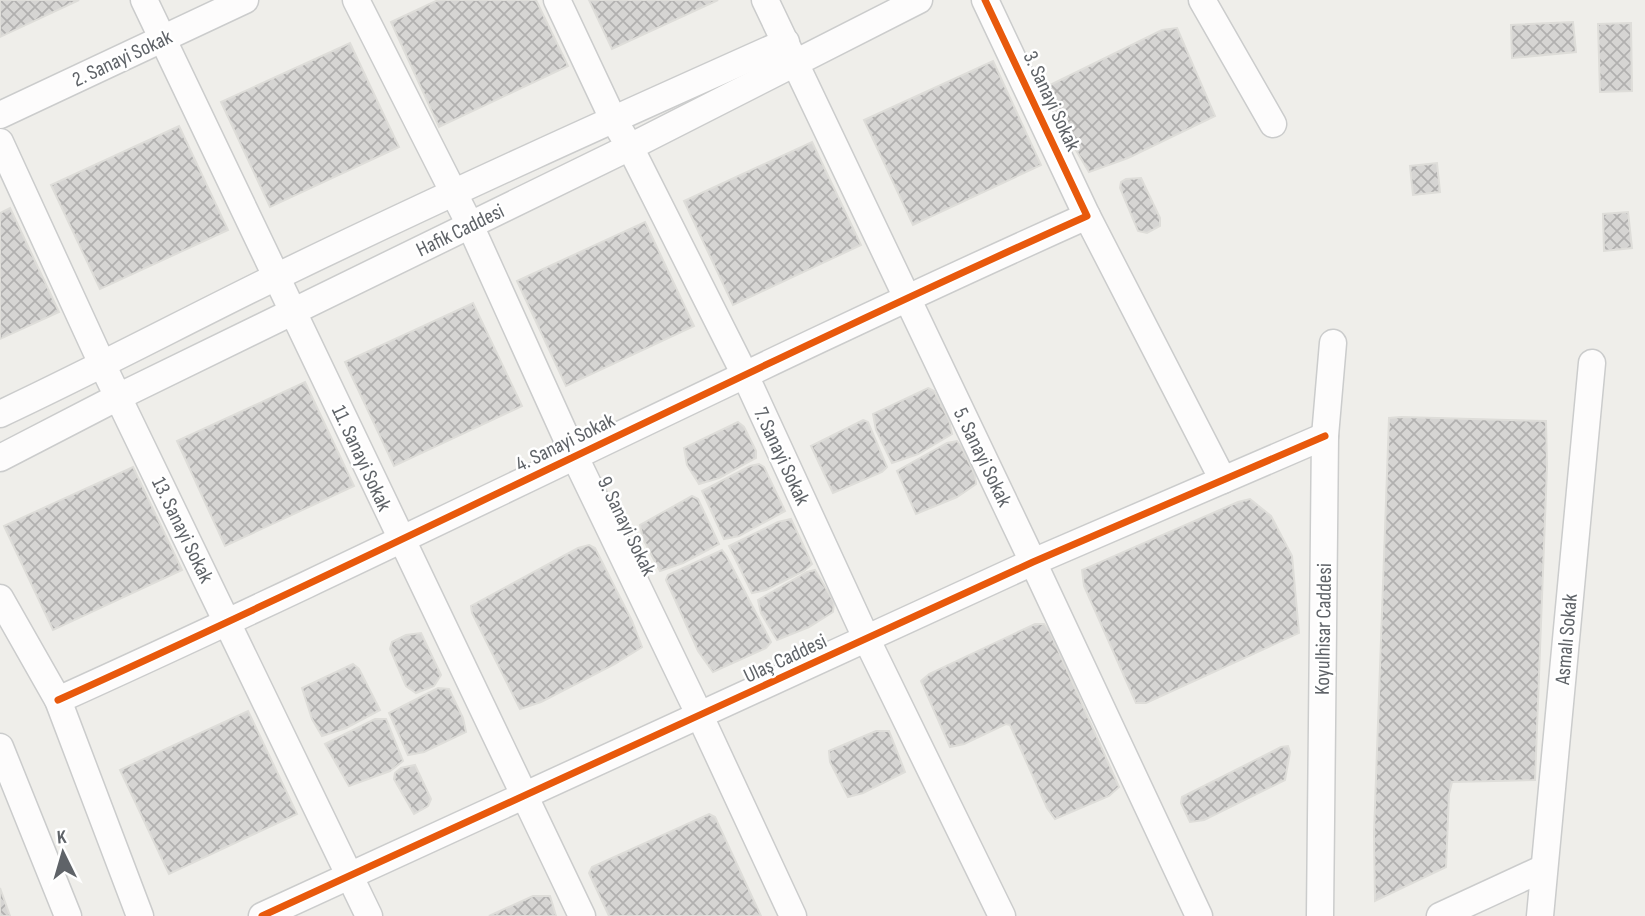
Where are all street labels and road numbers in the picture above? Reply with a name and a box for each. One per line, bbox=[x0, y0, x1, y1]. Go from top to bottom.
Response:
street label: 2. Sanayi Sokak bbox=[68, 24, 176, 92]
street label: 3. Sanayi Sokak bbox=[1018, 47, 1086, 155]
street label: Hafik Caddesi bbox=[412, 198, 508, 262]
street label: 11. Sanayi Sokak bbox=[326, 401, 397, 515]
street label: 7. Sanayi Sokak bbox=[748, 403, 815, 509]
street label: 5. Sanayi Sokak bbox=[948, 404, 1017, 511]
street label: 4. Sanayi Sokak bbox=[512, 408, 619, 477]
street label: 13. Sanayi Sokak bbox=[146, 473, 219, 587]
street label: 9. Sanayi Sokak bbox=[592, 473, 661, 580]
street label: Koyulhisar Caddesi bbox=[1310, 563, 1337, 695]
street label: Asmalı Sokak bbox=[1550, 593, 1583, 687]
street label: Ulaş Caddesi bbox=[740, 628, 831, 688]

